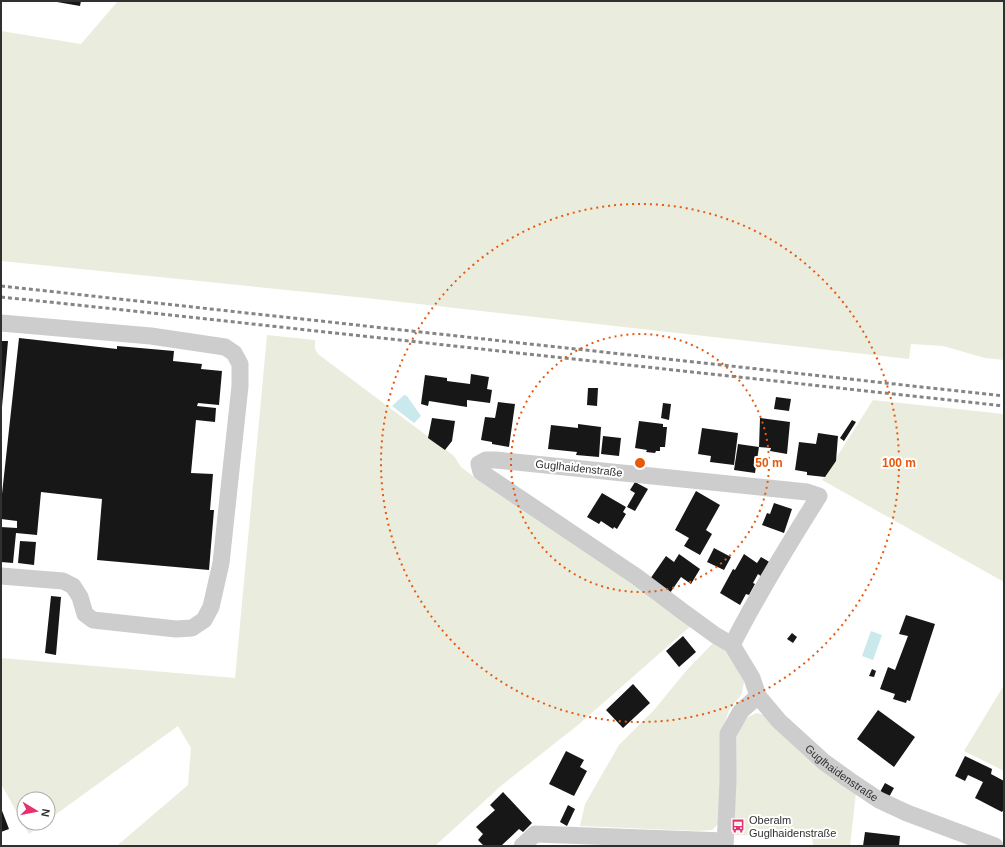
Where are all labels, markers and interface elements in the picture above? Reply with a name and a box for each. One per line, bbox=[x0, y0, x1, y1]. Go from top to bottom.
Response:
centre of rings bbox=[633, 456, 647, 470]
text: 50 m bbox=[755, 456, 783, 470]
text: 100 m bbox=[882, 456, 916, 470]
street label: Guglhaidenstraße bbox=[535, 457, 623, 479]
street label: Guglhaidenstraße bbox=[803, 742, 880, 804]
north arrow bbox=[16, 791, 56, 831]
text: N bbox=[39, 808, 52, 818]
place label: Oberalm Guglhaidenstraße bbox=[749, 814, 836, 839]
bus stop icon: Oberalm Guglhaidenstraße bbox=[730, 818, 746, 834]

